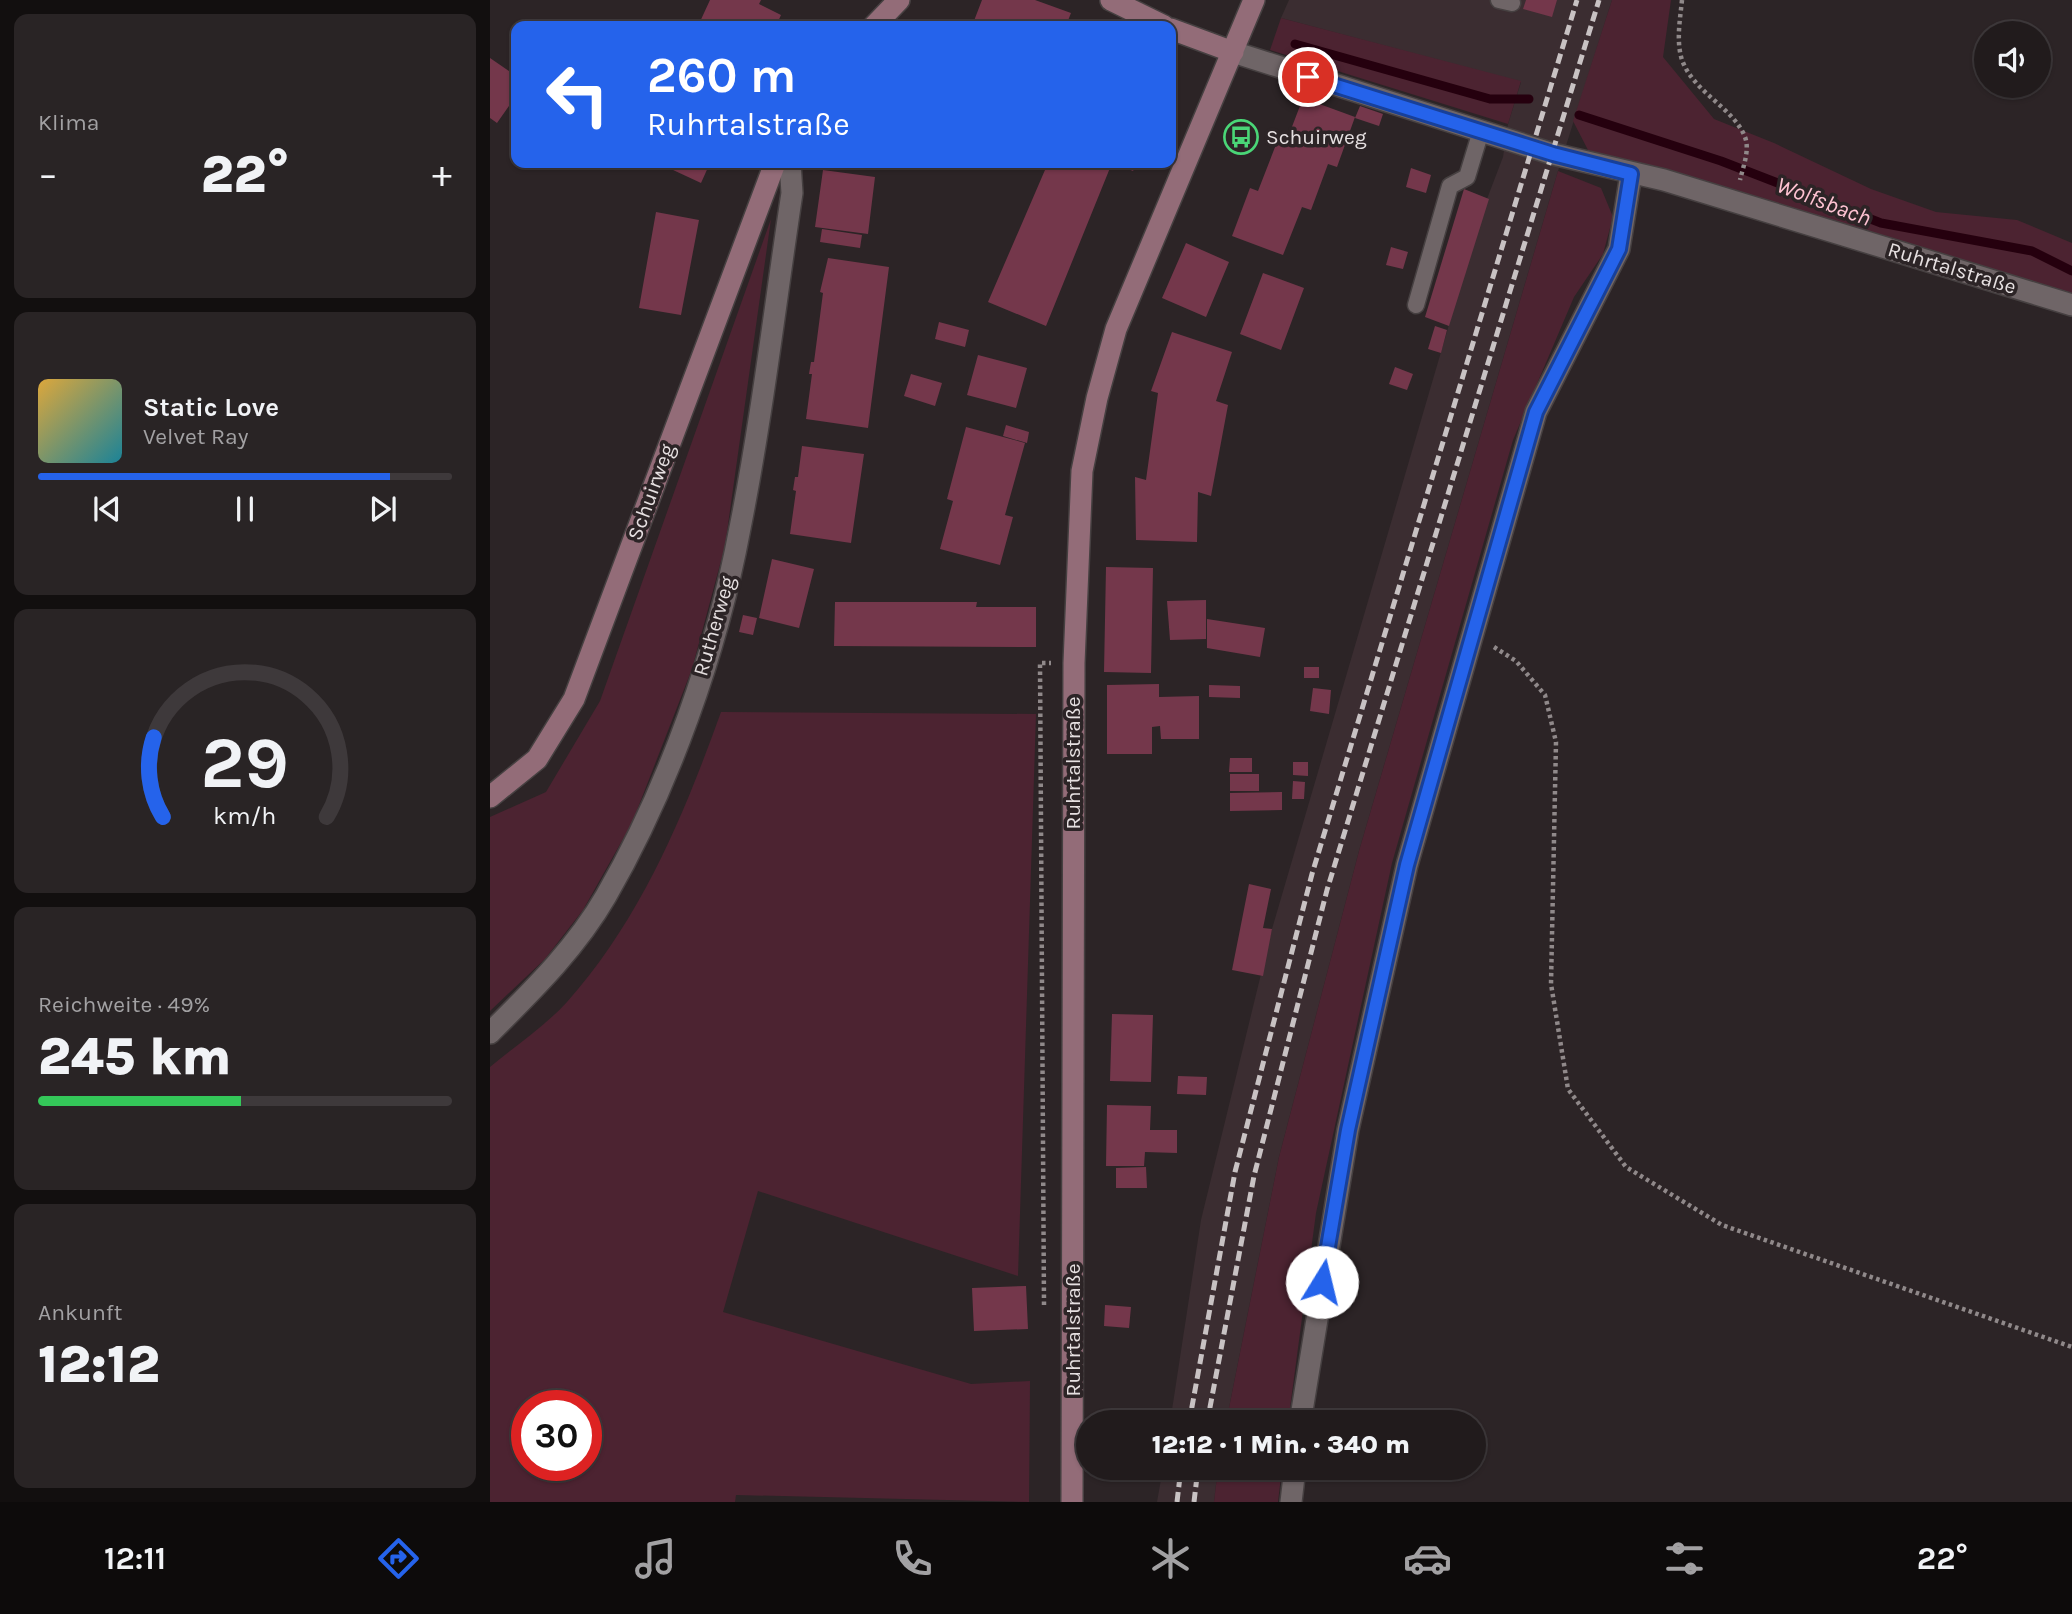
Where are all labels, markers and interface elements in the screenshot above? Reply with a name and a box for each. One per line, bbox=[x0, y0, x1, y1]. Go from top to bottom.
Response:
map controls bbox=[1974, 21, 2051, 98]
button: sound bbox=[1974, 21, 2051, 98]
text: 260 m bbox=[647, 47, 796, 104]
pin bbox=[1278, 47, 1338, 107]
icon: left bbox=[532, 49, 623, 140]
icon: arrive bbox=[1289, 58, 1327, 96]
text: Ruhrtalstraße bbox=[647, 106, 850, 143]
text: Klima bbox=[38, 109, 99, 136]
bus stop icon: Schuirweg bbox=[1222, 118, 1260, 156]
place label: Schuirweg bbox=[1266, 125, 1367, 149]
text: 22° bbox=[201, 144, 289, 205]
text: − bbox=[38, 152, 58, 197]
text: + bbox=[432, 152, 452, 197]
water label: Wolfsbach bbox=[1773, 171, 1875, 232]
street label: Ruhrtalstraße bbox=[1885, 237, 2019, 299]
text: Static Love bbox=[143, 392, 279, 423]
text: Velvet Ray bbox=[143, 423, 248, 450]
street label: Schuirweg bbox=[623, 440, 680, 543]
icon: previous bbox=[88, 490, 126, 528]
icon: pause bbox=[226, 490, 264, 528]
icon: next bbox=[364, 490, 402, 528]
street label: Rutherweg bbox=[688, 573, 740, 679]
street label: Ruhrtalstraße bbox=[1061, 697, 1085, 829]
text: 29 bbox=[201, 720, 289, 805]
text: km/h bbox=[213, 801, 277, 830]
text: Reichweite · 49% bbox=[38, 991, 210, 1018]
text: 245 km bbox=[38, 1026, 231, 1087]
position arrow bbox=[1285, 1245, 1359, 1319]
street label: Ruhrtalstraße bbox=[1061, 1264, 1085, 1396]
text: Ankunft bbox=[38, 1299, 122, 1326]
text: 12:12 bbox=[38, 1334, 160, 1395]
speed limit sign: 30 bbox=[511, 1390, 602, 1481]
text: 12:12 · 1 Min. · 340 m bbox=[1152, 1429, 1410, 1460]
icon: directions bbox=[374, 1534, 423, 1583]
icon: music bbox=[631, 1534, 680, 1583]
icon: phone bbox=[888, 1534, 937, 1583]
icon: climate bbox=[1146, 1534, 1195, 1583]
icon: car bbox=[1403, 1534, 1452, 1583]
icon: filters bbox=[1660, 1534, 1709, 1583]
text: 12:11 bbox=[104, 1540, 166, 1577]
text: 22° bbox=[1917, 1540, 1968, 1577]

